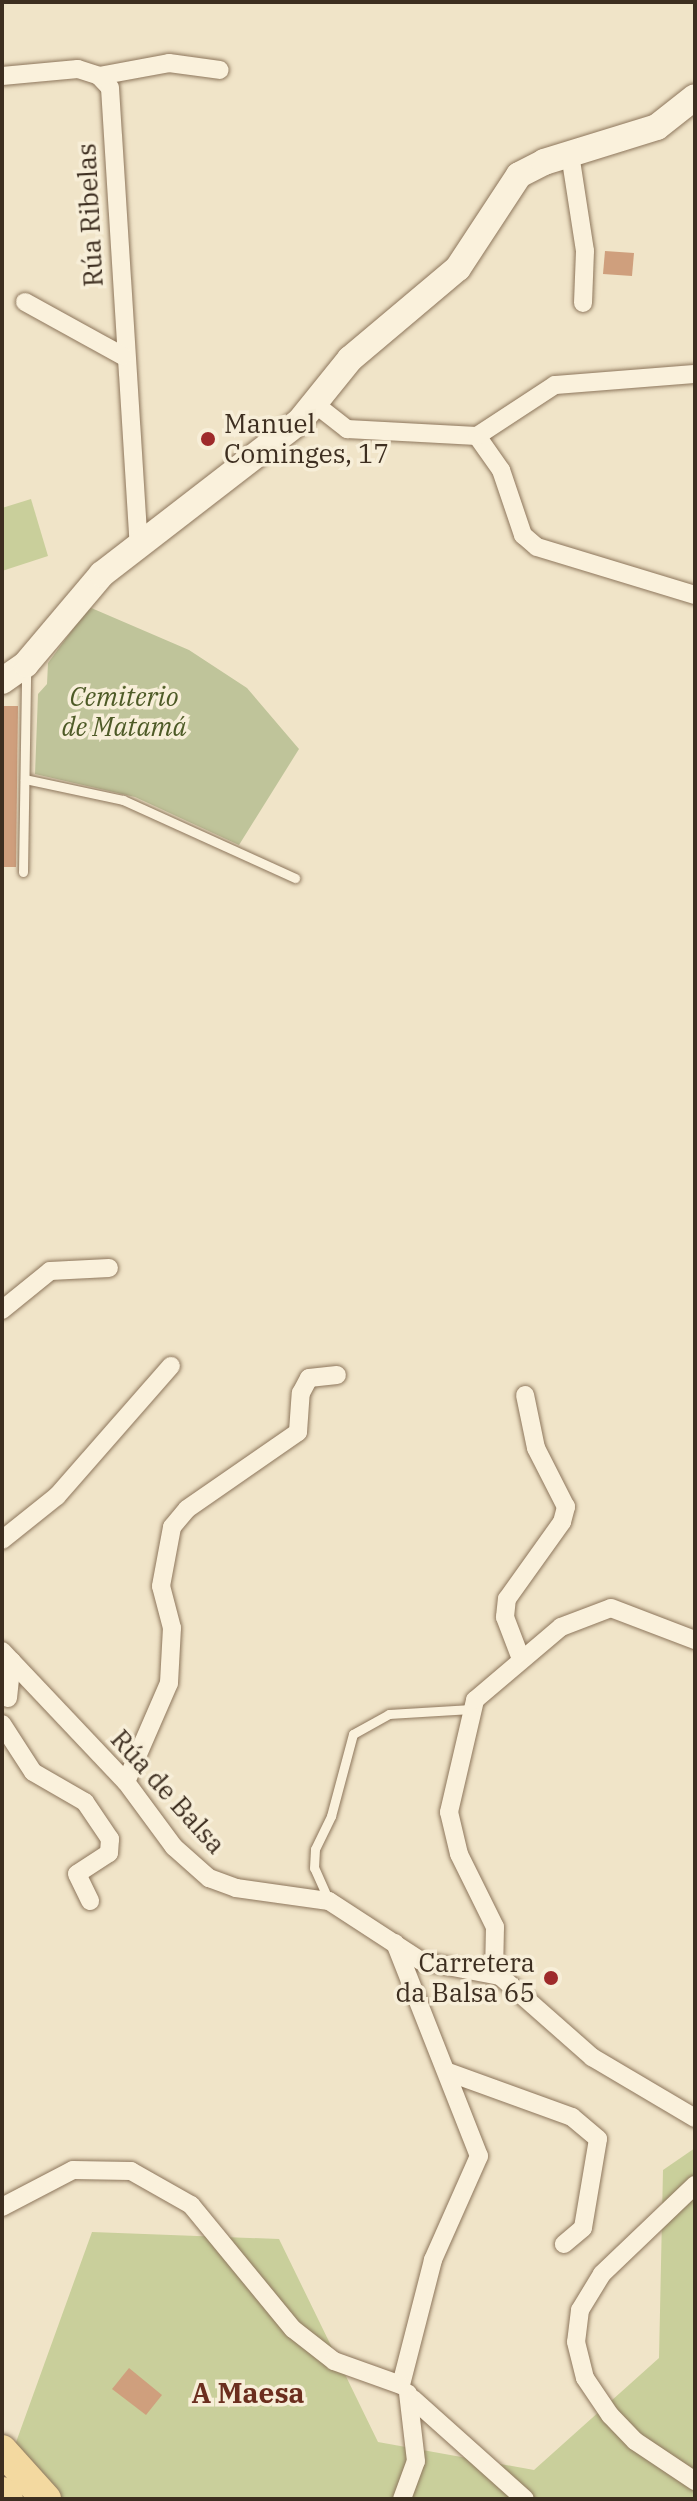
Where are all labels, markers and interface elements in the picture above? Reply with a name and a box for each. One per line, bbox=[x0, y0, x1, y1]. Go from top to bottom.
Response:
street label: Rúa Ribelas bbox=[71, 142, 109, 288]
place label: Manuel Cominges, 17 bbox=[224, 408, 389, 470]
marker: Manuel Cominges, 17 bbox=[199, 430, 217, 448]
park label: Cemiterio de Matamá bbox=[61, 681, 187, 742]
street label: Rúa de Balsa bbox=[104, 1724, 232, 1860]
place label: Carretera da Balsa 65 bbox=[395, 1947, 535, 2008]
marker: Carretera da Balsa 65 bbox=[542, 1969, 560, 1987]
district label: A Maesa bbox=[191, 2376, 305, 2410]

